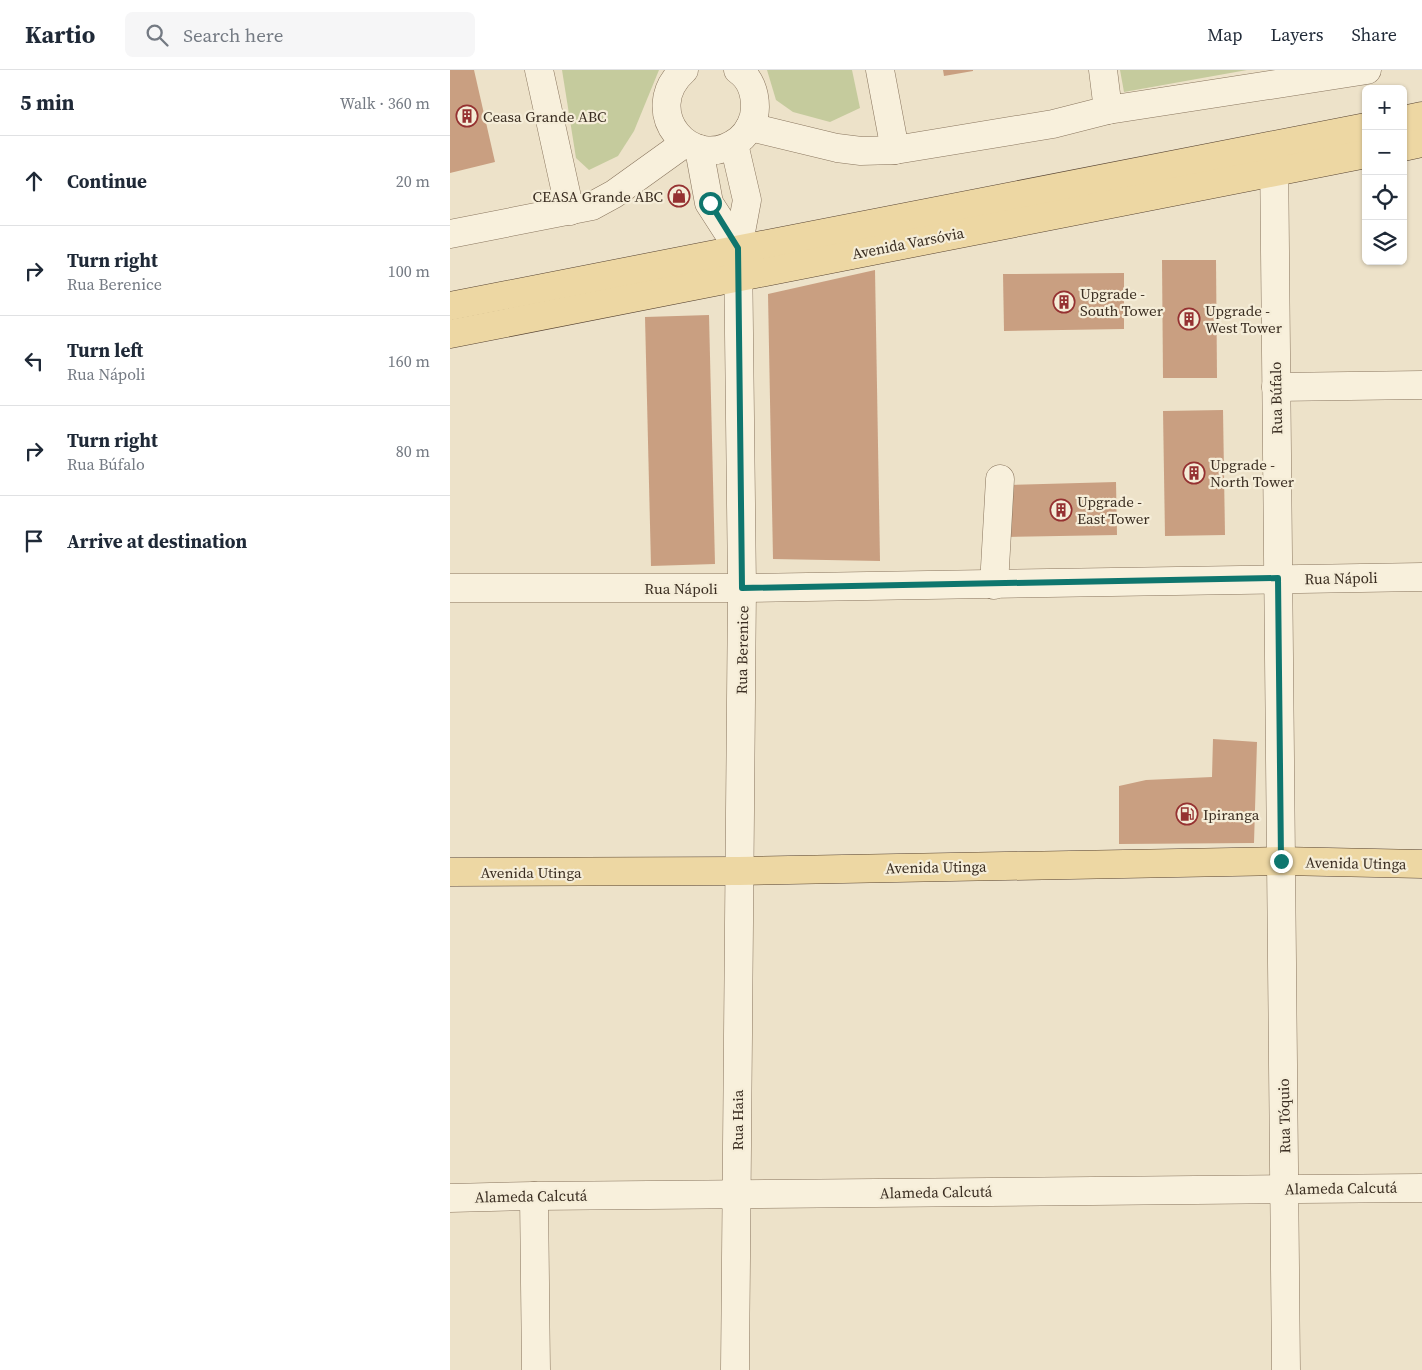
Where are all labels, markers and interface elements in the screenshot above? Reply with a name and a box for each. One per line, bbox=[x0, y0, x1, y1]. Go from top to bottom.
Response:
search box bbox=[125, 12, 475, 57]
text: Kartio bbox=[25, 18, 95, 51]
icon: search bbox=[143, 21, 171, 49]
text: Search here bbox=[183, 22, 283, 48]
text: Map bbox=[1207, 22, 1242, 47]
text: Layers bbox=[1270, 22, 1323, 47]
text: Share bbox=[1351, 22, 1397, 47]
map controls bbox=[1362, 85, 1407, 265]
button: + bbox=[1362, 85, 1407, 130]
text: 5 min bbox=[20, 88, 75, 117]
text: Walk · 360 m bbox=[340, 92, 430, 114]
building icon: Ceasa Grande ABC bbox=[455, 104, 479, 128]
place label: Ceasa Grande ABC bbox=[483, 106, 607, 127]
button: − bbox=[1362, 130, 1407, 175]
icon: ahead bbox=[20, 167, 48, 195]
text: Continue bbox=[67, 168, 147, 194]
text: 20 m bbox=[396, 170, 430, 192]
button: locate bbox=[1362, 175, 1407, 220]
shop icon: CEASA Grande ABC bbox=[667, 184, 691, 208]
place label: CEASA Grande ABC bbox=[532, 186, 663, 207]
route start bbox=[699, 192, 722, 215]
button: layers bbox=[1362, 220, 1407, 265]
street label: Avenida Varsóvia bbox=[850, 222, 966, 264]
text: Turn right bbox=[67, 247, 158, 273]
icon: right bbox=[20, 257, 48, 285]
text: 100 m bbox=[388, 260, 430, 282]
text: Rua Berenice bbox=[67, 273, 162, 295]
place label: Upgrade - South Tower bbox=[1080, 283, 1164, 321]
building icon: Upgrade - South Tower bbox=[1052, 290, 1076, 314]
place label: Upgrade - West Tower bbox=[1205, 300, 1283, 338]
building icon: Upgrade - West Tower bbox=[1177, 307, 1201, 331]
text: Turn left bbox=[67, 337, 143, 363]
icon: left bbox=[20, 347, 48, 375]
text: 160 m bbox=[388, 350, 430, 372]
street label: Rua Búfalo bbox=[1265, 361, 1287, 435]
text: Rua Nápoli bbox=[67, 363, 145, 385]
text: Turn right bbox=[67, 427, 158, 453]
icon: right bbox=[20, 437, 48, 465]
text: 80 m bbox=[396, 440, 430, 462]
text: Rua Búfalo bbox=[67, 453, 145, 475]
place label: Upgrade - North Tower bbox=[1210, 454, 1295, 492]
building icon: Upgrade - North Tower bbox=[1182, 461, 1206, 485]
place label: Upgrade - East Tower bbox=[1077, 491, 1150, 529]
building icon: Upgrade - East Tower bbox=[1049, 498, 1073, 522]
icon: arrive bbox=[20, 527, 48, 555]
text: Arrive at destination bbox=[67, 528, 247, 554]
street label: Rua Nápoli bbox=[1304, 567, 1378, 589]
street label: Rua Nápoli bbox=[644, 578, 718, 599]
street label: Rua Berenice bbox=[731, 605, 753, 695]
fuel station icon: Ipiranga bbox=[1175, 802, 1199, 826]
place label: Ipiranga bbox=[1203, 804, 1260, 825]
route end bbox=[1270, 850, 1293, 873]
street label: Avenida Utinga bbox=[1305, 852, 1407, 874]
street label: Avenida Utinga bbox=[885, 856, 987, 878]
street label: Avenida Utinga bbox=[480, 862, 582, 883]
street label: Rua Tóquio bbox=[1273, 1078, 1295, 1154]
street label: Rua Haia bbox=[727, 1089, 748, 1150]
street label: Alameda Calcutá bbox=[1285, 1177, 1398, 1199]
street label: Alameda Calcutá bbox=[880, 1181, 993, 1203]
street label: Alameda Calcutá bbox=[475, 1185, 588, 1207]

